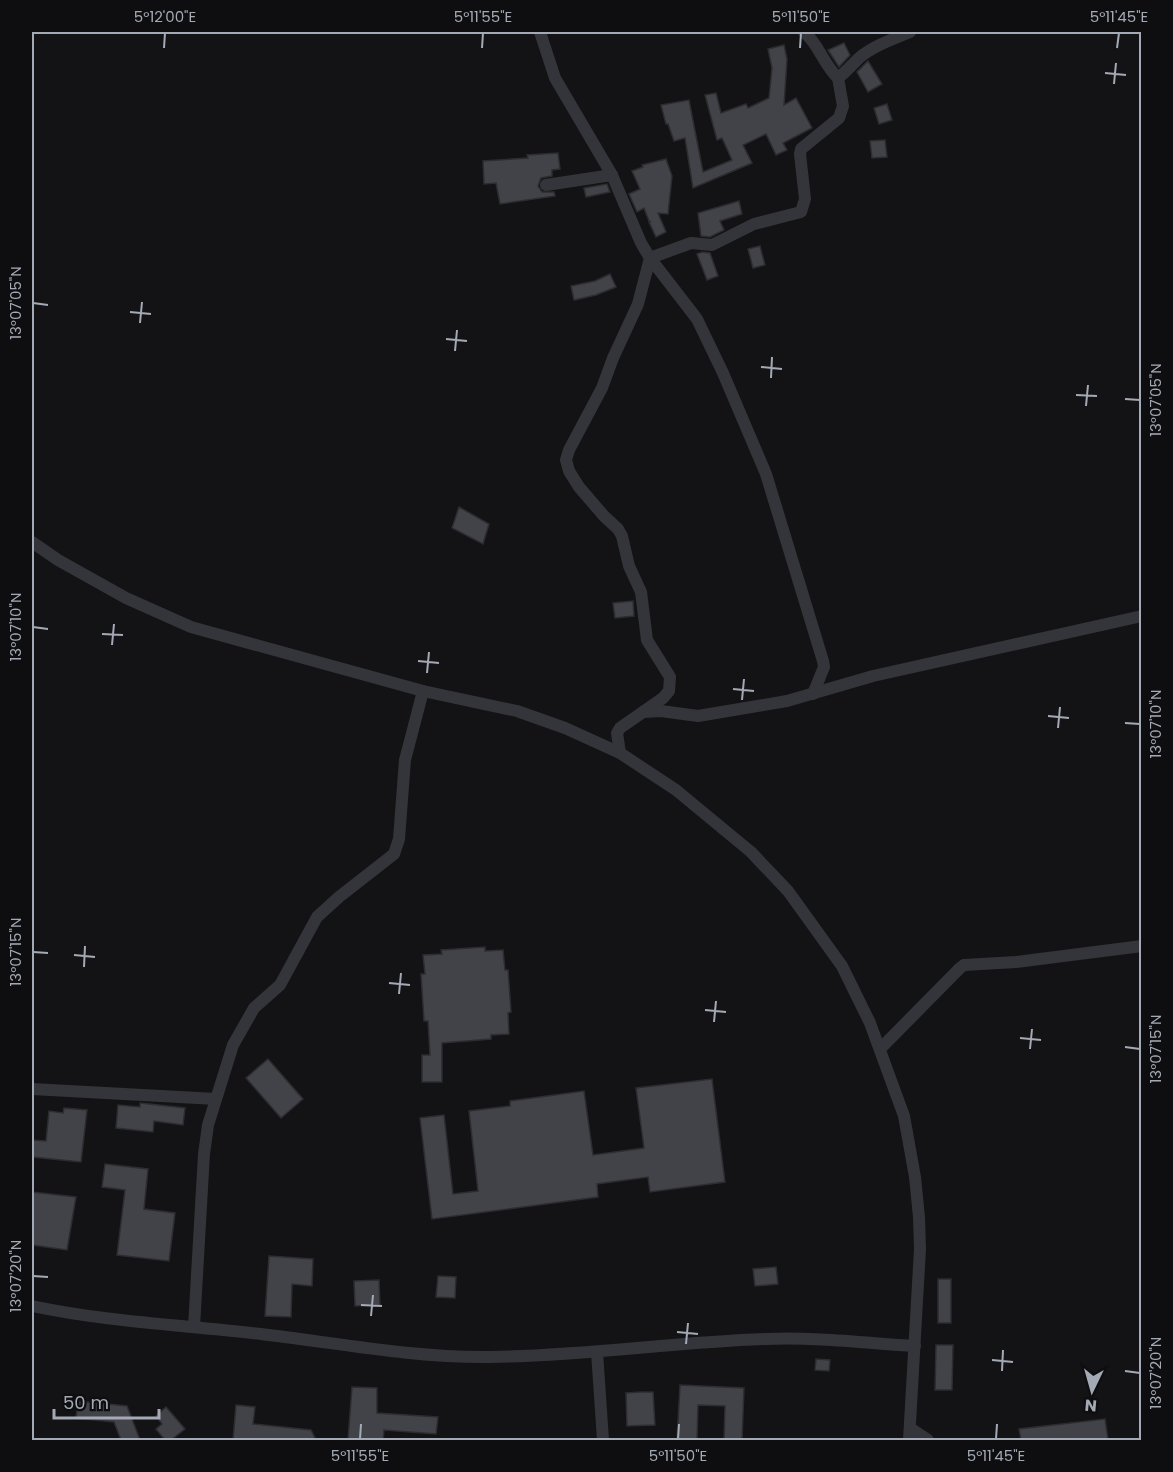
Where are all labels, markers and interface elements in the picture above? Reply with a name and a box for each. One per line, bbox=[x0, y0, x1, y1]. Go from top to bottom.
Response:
text: 5°12'00"E bbox=[134, 6, 196, 27]
text: 5°11'55"E bbox=[454, 6, 512, 27]
text: 5°11'50"E bbox=[772, 6, 830, 27]
text: 5°11'45"E bbox=[1090, 6, 1148, 27]
text: 13°07'05"N bbox=[5, 266, 26, 340]
text: 13°07'05"N bbox=[1145, 363, 1166, 437]
text: 13°07'10"N bbox=[5, 593, 26, 661]
text: 13°07'10"N bbox=[1145, 690, 1166, 758]
text: 13°07'15"N bbox=[5, 918, 26, 986]
text: 13°07'15"N bbox=[1145, 1015, 1166, 1083]
text: 13°07'20"N bbox=[5, 1240, 26, 1312]
text: 13°07'20"N bbox=[1145, 1337, 1166, 1409]
north arrow bbox=[1062, 1361, 1122, 1421]
scale bar bbox=[54, 1382, 159, 1420]
text: 50 m bbox=[63, 1390, 109, 1415]
text: N bbox=[1084, 1393, 1098, 1417]
text: 5°11'55"E bbox=[331, 1445, 389, 1466]
text: 5°11'50"E bbox=[649, 1445, 707, 1466]
text: 5°11'45"E bbox=[967, 1445, 1025, 1466]

